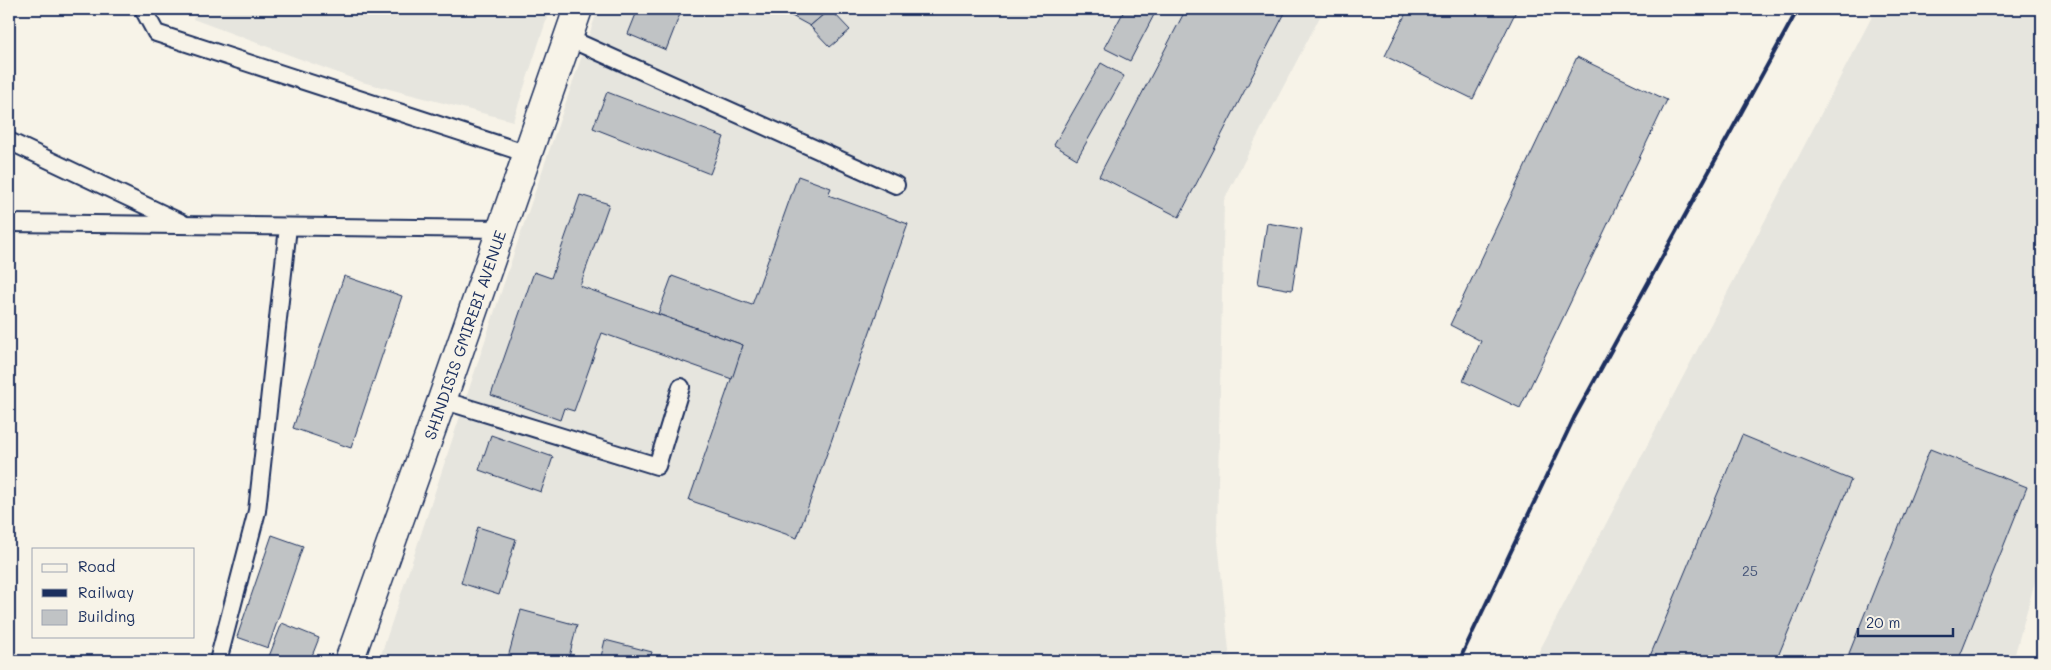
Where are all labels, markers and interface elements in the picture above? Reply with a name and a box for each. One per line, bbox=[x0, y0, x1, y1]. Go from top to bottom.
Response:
street label: SHINDISIS GMIREBI AVENUE bbox=[419, 227, 510, 442]
legend bbox=[32, 548, 195, 638]
text: Road bbox=[78, 556, 115, 576]
house number: 25 bbox=[1742, 561, 1758, 580]
text: Railway bbox=[78, 582, 134, 602]
scale bar bbox=[1858, 605, 1954, 637]
text: Building bbox=[78, 606, 135, 626]
text: 20 m bbox=[1866, 612, 1900, 632]

